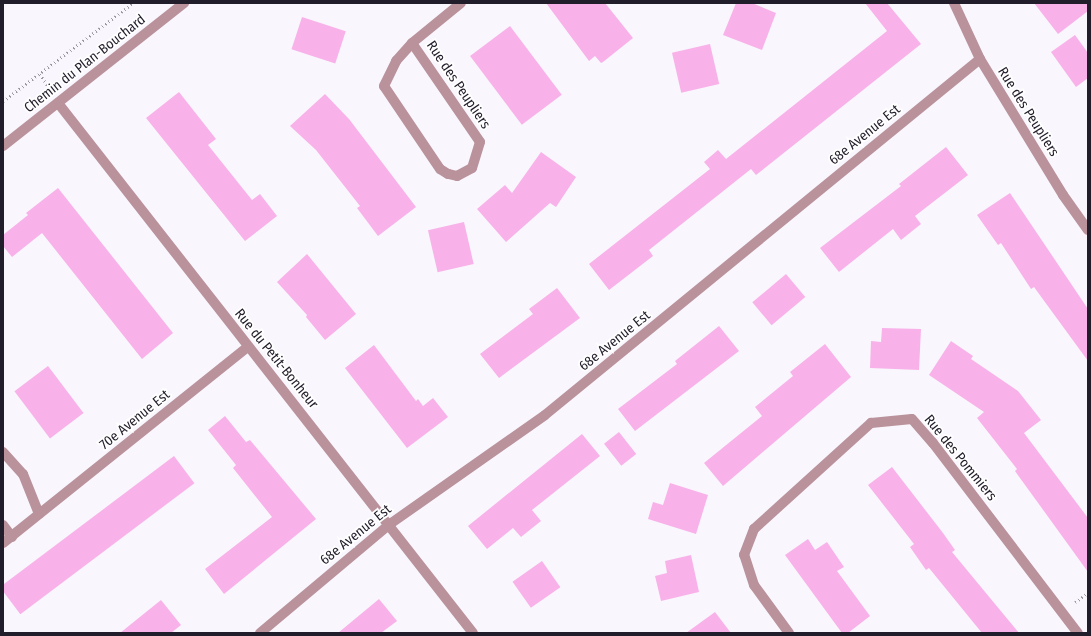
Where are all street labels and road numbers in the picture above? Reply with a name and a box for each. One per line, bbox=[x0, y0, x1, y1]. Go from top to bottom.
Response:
street label: Chemin du Plan-Bouchard bbox=[21, 11, 149, 117]
street label: Rue des Peupliers bbox=[422, 38, 494, 132]
street label: Rue des Peupliers bbox=[994, 64, 1062, 160]
street label: 68e Avenue Est bbox=[826, 101, 904, 169]
street label: Rue du Petit-Bonheur bbox=[231, 306, 321, 412]
street label: 68e Avenue Est bbox=[576, 307, 654, 375]
street label: 70e Avenue Est bbox=[97, 387, 173, 453]
street label: Rue des Pommiers bbox=[920, 412, 1000, 504]
street label: 68e Avenue Est bbox=[317, 501, 395, 569]

